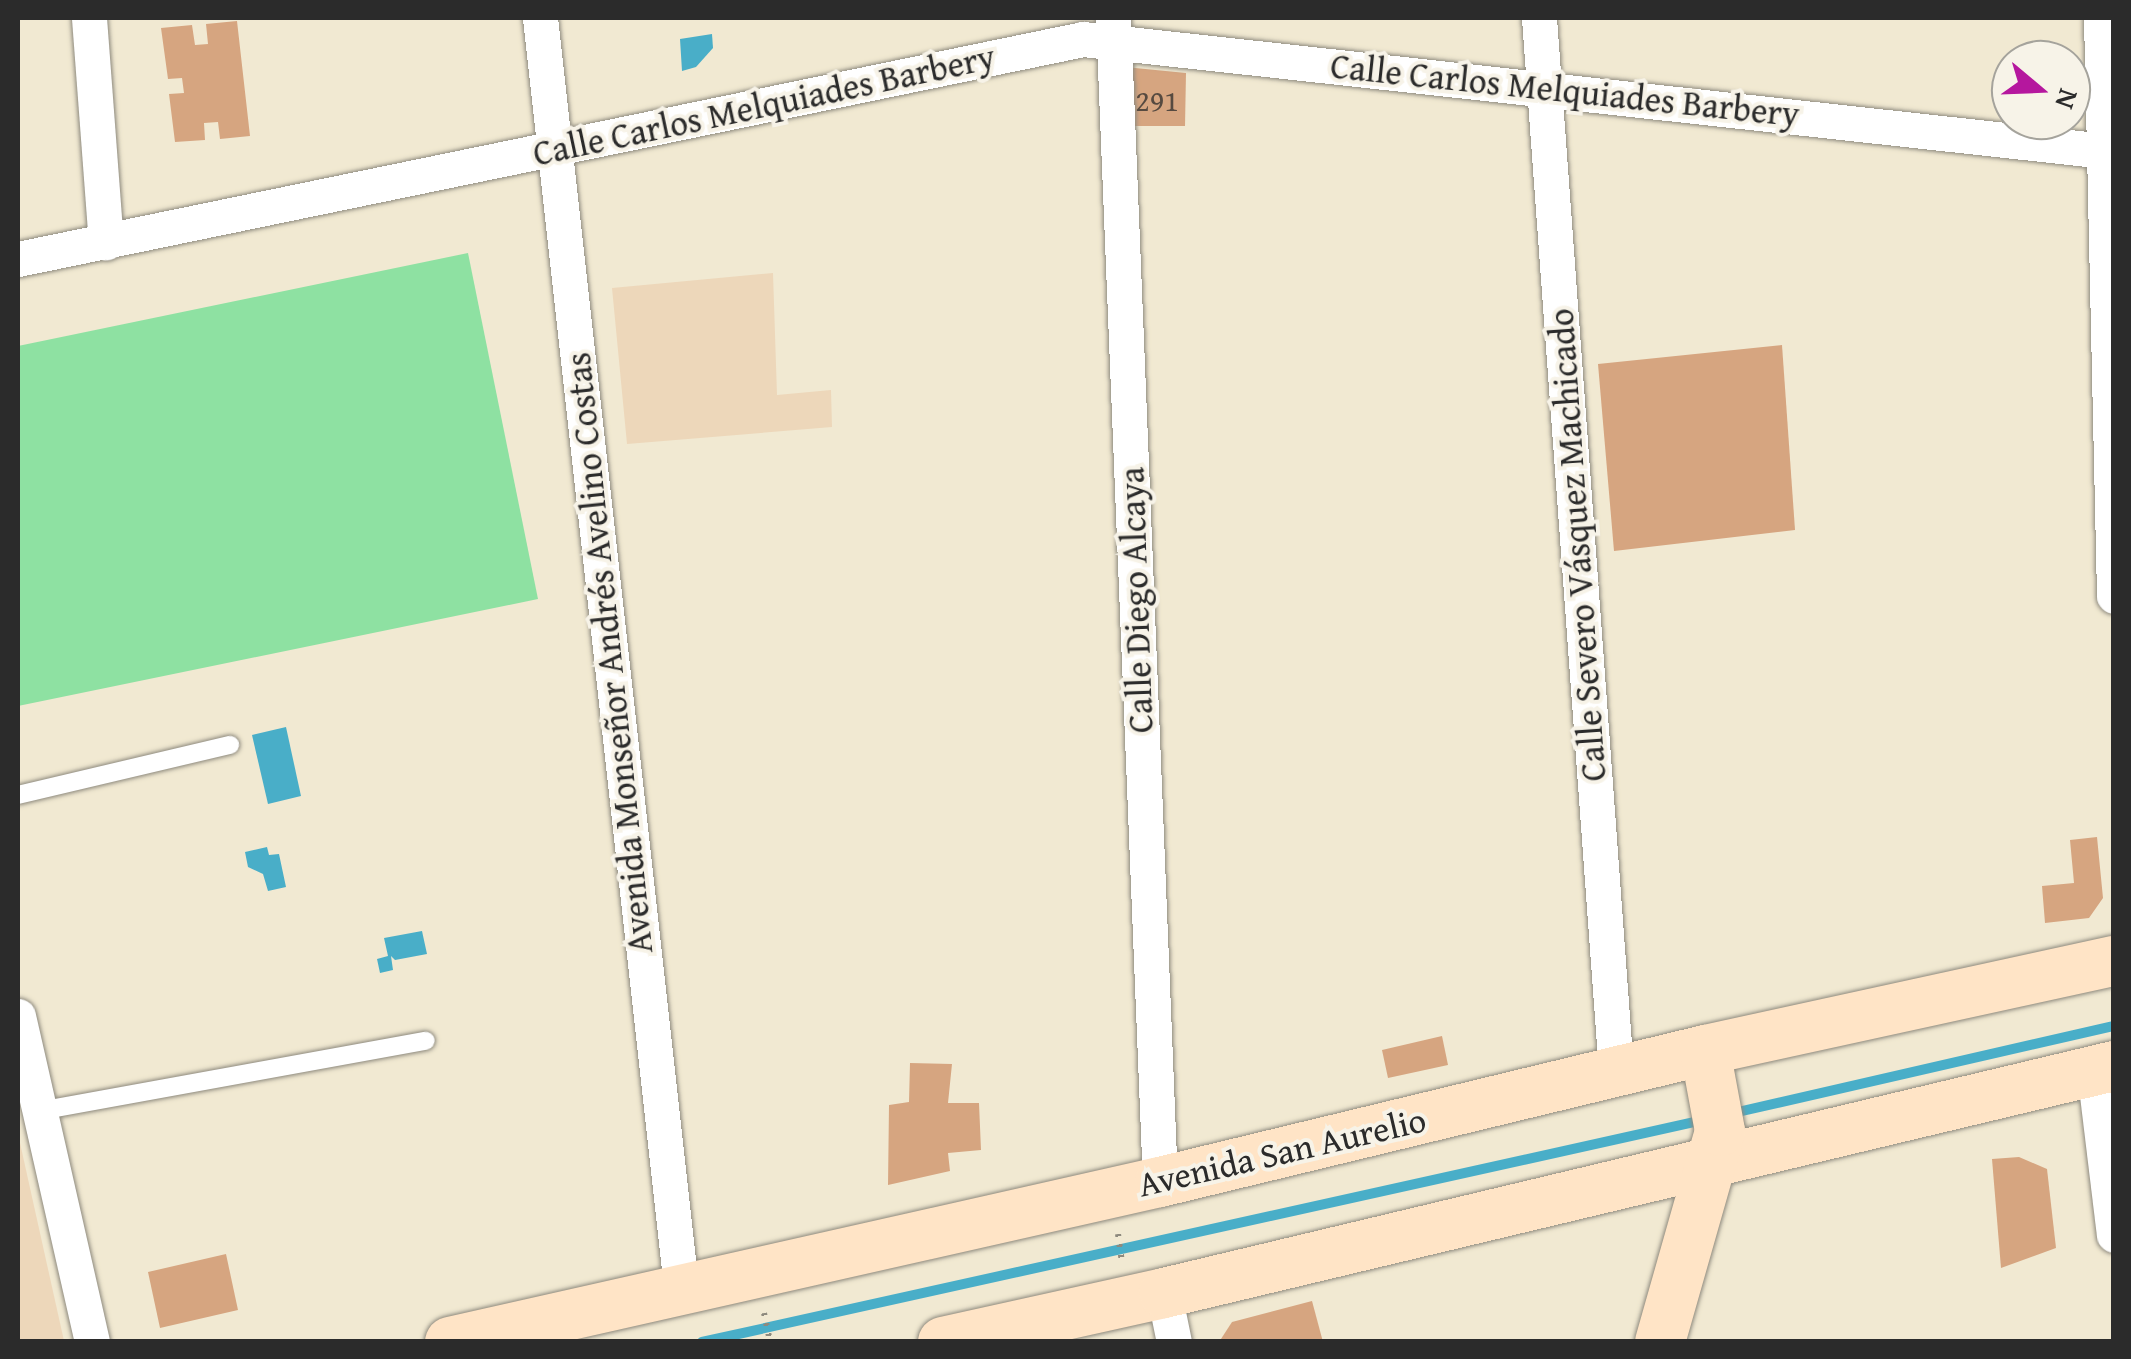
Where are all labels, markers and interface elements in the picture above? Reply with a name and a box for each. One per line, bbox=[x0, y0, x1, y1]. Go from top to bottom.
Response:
street label: Calle Carlos Melquiades Barbery bbox=[529, 35, 999, 175]
north arrow bbox=[1991, 40, 2091, 140]
street label: Calle Carlos Melquiades Barbery bbox=[1328, 44, 1802, 136]
house number: 291 bbox=[1135, 82, 1179, 118]
text: N bbox=[2046, 84, 2090, 115]
street label: Calle Severo Vásquez Machicado bbox=[1540, 307, 1614, 783]
street label: Avenida Monseñor Andrés Avelino Costas bbox=[557, 350, 661, 956]
street label: Calle Diego Alcaya bbox=[1110, 466, 1162, 734]
street label: Avenida San Aurelio bbox=[1134, 1098, 1430, 1206]

